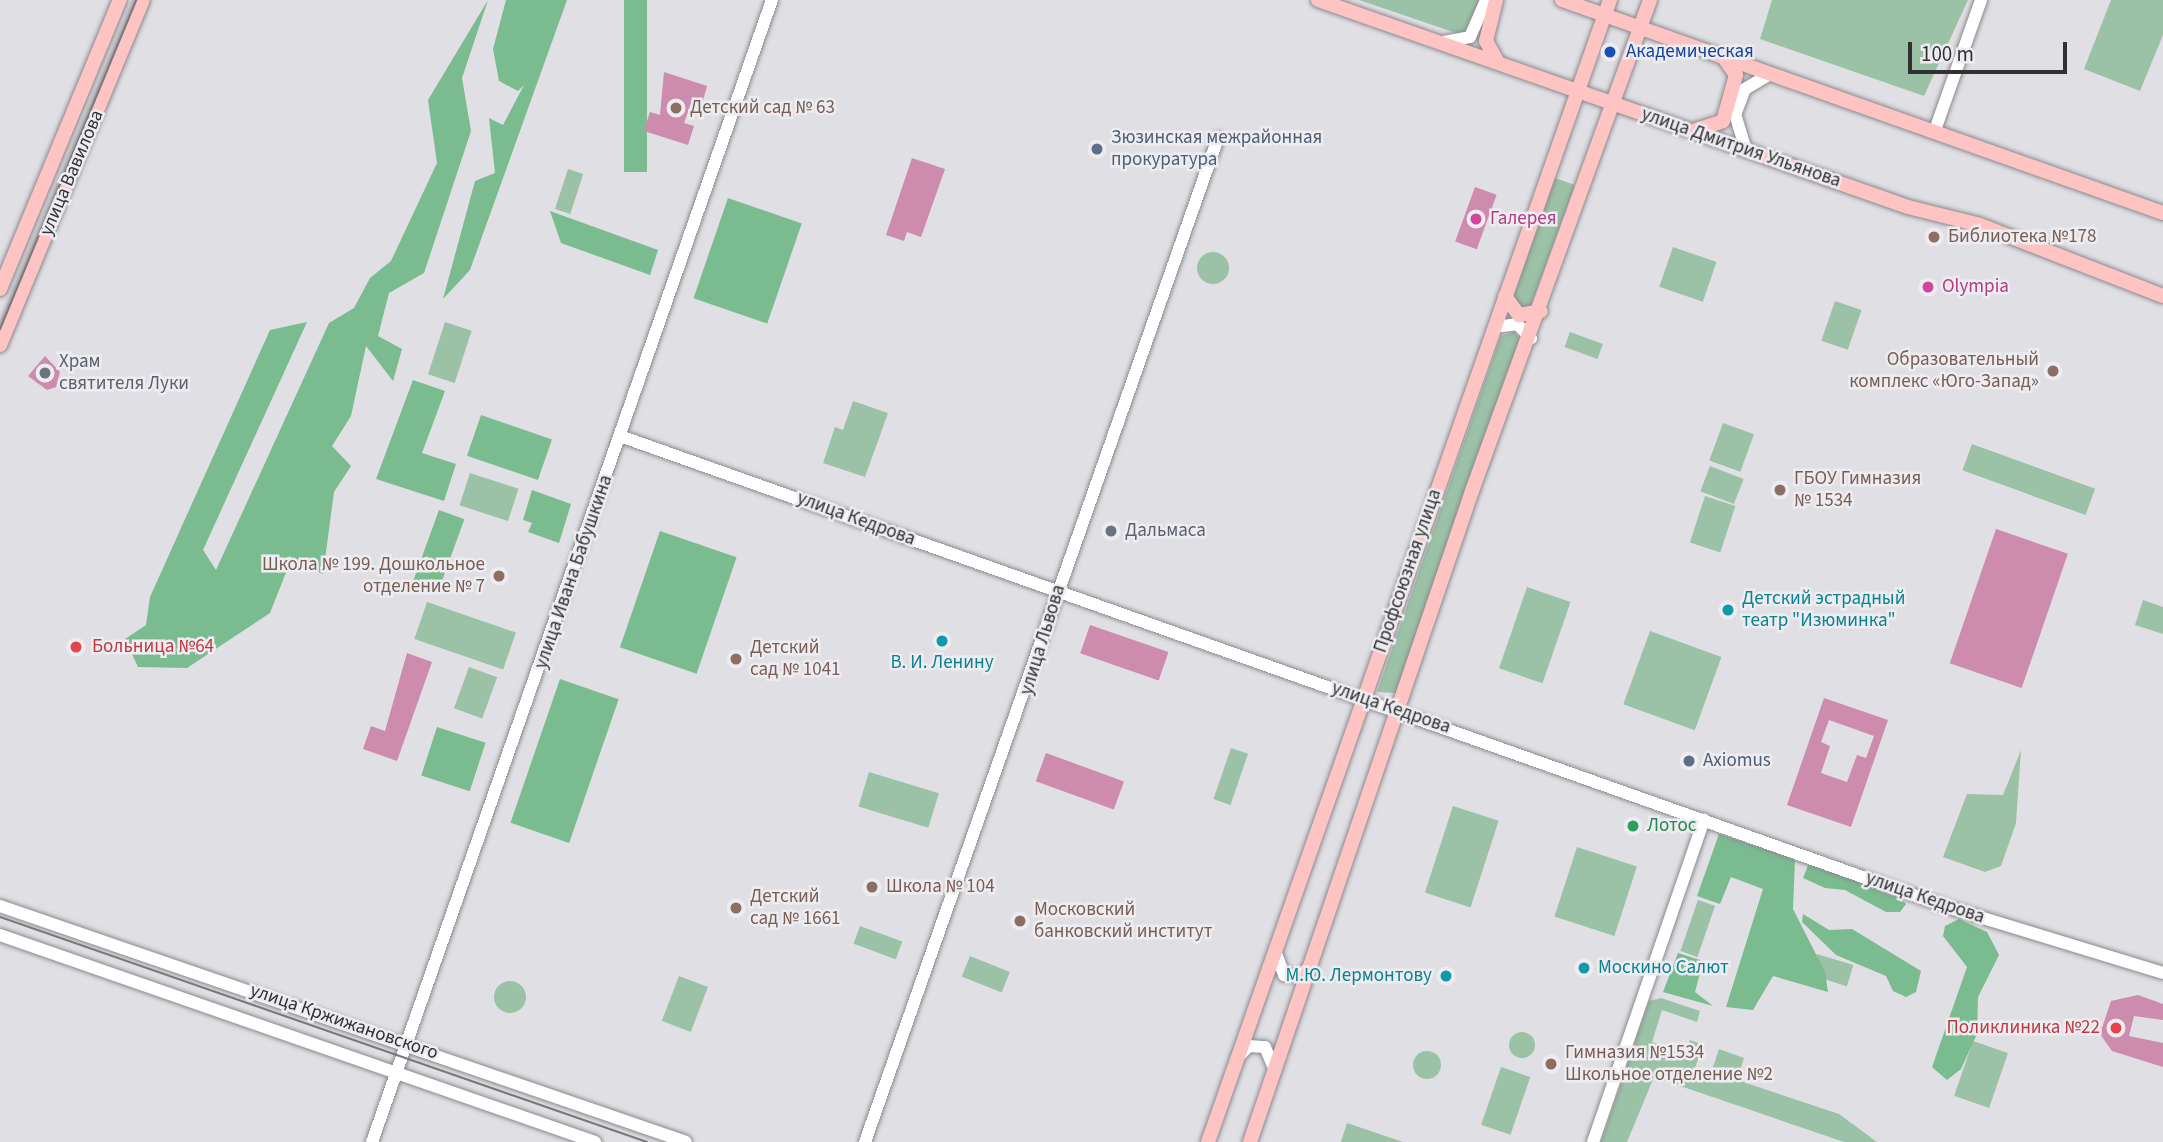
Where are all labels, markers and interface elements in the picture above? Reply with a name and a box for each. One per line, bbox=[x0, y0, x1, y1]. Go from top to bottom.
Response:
scale bar bbox=[1911, 28, 2070, 72]
text: 100 m bbox=[1921, 39, 1974, 69]
place label: Академическая bbox=[1626, 41, 1754, 63]
marker: Академическая bbox=[1600, 42, 1620, 62]
place label: Детский сад № 63 bbox=[690, 97, 835, 119]
marker: Детский сад № 63 bbox=[668, 100, 684, 116]
street label: улица Дмитрия Ульянова bbox=[1638, 103, 1844, 193]
street label: улица Вавилова bbox=[35, 107, 109, 239]
place label: Зюзинская межрайонная прокуратура bbox=[1111, 127, 1322, 171]
marker: Зюзинская межрайонная прокуратура bbox=[1089, 141, 1105, 157]
place label: Галерея bbox=[1490, 208, 1556, 230]
marker: Галерея bbox=[1468, 211, 1484, 227]
place label: Библиотека №178 bbox=[1948, 226, 2096, 248]
marker: Библиотека №178 bbox=[1926, 229, 1942, 245]
place label: Olympia bbox=[1942, 276, 2009, 298]
marker: Olympia bbox=[1920, 279, 1936, 295]
place label: Образовательный комплекс «Юго-Запад» bbox=[1849, 349, 2039, 393]
place label: Храм святителя Луки bbox=[59, 351, 189, 395]
marker: Образовательный комплекс «Юго-Запад» bbox=[2045, 363, 2061, 379]
marker: Храм святителя Луки bbox=[37, 365, 53, 381]
place label: ГБОУ Гимназия № 1534 bbox=[1794, 468, 1921, 512]
street label: улица Ивана Бабушкина bbox=[530, 472, 618, 672]
marker: ГБОУ Гимназия № 1534 bbox=[1772, 482, 1788, 498]
street label: Профсоюзная улица bbox=[1369, 486, 1447, 656]
street label: улица Кедрова bbox=[794, 487, 918, 551]
place label: Дальмаса bbox=[1125, 520, 1206, 542]
marker: Дальмаса bbox=[1103, 523, 1119, 539]
place label: Школа № 199. Дошкольное отделение № 7 bbox=[262, 554, 485, 598]
marker: Школа № 199. Дошкольное отделение № 7 bbox=[491, 568, 507, 584]
street label: улица Львова bbox=[1015, 582, 1071, 698]
place label: Детский эстрадный театр "Изюминка" bbox=[1742, 588, 1905, 632]
marker: Детский эстрадный театр "Изюминка" bbox=[1720, 602, 1736, 618]
marker: В. И. Ленину bbox=[934, 633, 950, 649]
place label: Больница №64 bbox=[92, 636, 214, 658]
marker: Больница №64 bbox=[66, 637, 86, 657]
place label: Детский сад № 1041 bbox=[750, 637, 841, 681]
marker: Детский сад № 1041 bbox=[728, 651, 744, 667]
place label: В. И. Ленину bbox=[890, 652, 994, 674]
street label: улица Кедрова bbox=[1329, 677, 1453, 739]
place label: Axiomus bbox=[1703, 750, 1771, 772]
marker: Axiomus bbox=[1681, 753, 1697, 769]
place label: Лотос bbox=[1647, 815, 1696, 837]
marker: Лотос bbox=[1625, 818, 1641, 834]
street label: улица Кедрова bbox=[1863, 867, 1987, 929]
place label: Школа № 104 bbox=[886, 876, 995, 898]
marker: Школа № 104 bbox=[864, 879, 880, 895]
place label: Детский сад № 1661 bbox=[750, 886, 841, 930]
place label: Московский банковский институт bbox=[1034, 899, 1212, 943]
marker: Детский сад № 1661 bbox=[728, 900, 744, 916]
marker: Московский банковский институт bbox=[1012, 913, 1028, 929]
place label: Москино Салют bbox=[1598, 957, 1729, 979]
marker: Москино Салют bbox=[1576, 960, 1592, 976]
place label: М.Ю. Лермонтову bbox=[1285, 965, 1432, 987]
marker: М.Ю. Лермонтову bbox=[1438, 968, 1454, 984]
street label: улица Кржижановского bbox=[247, 979, 441, 1065]
place label: Поликлиника №22 bbox=[1947, 1017, 2100, 1039]
marker: Поликлиника №22 bbox=[2106, 1018, 2126, 1038]
place label: Гимназия №1534 Школьное отделение №2 bbox=[1565, 1042, 1773, 1086]
marker: Гимназия №1534 Школьное отделение №2 bbox=[1543, 1056, 1559, 1072]

